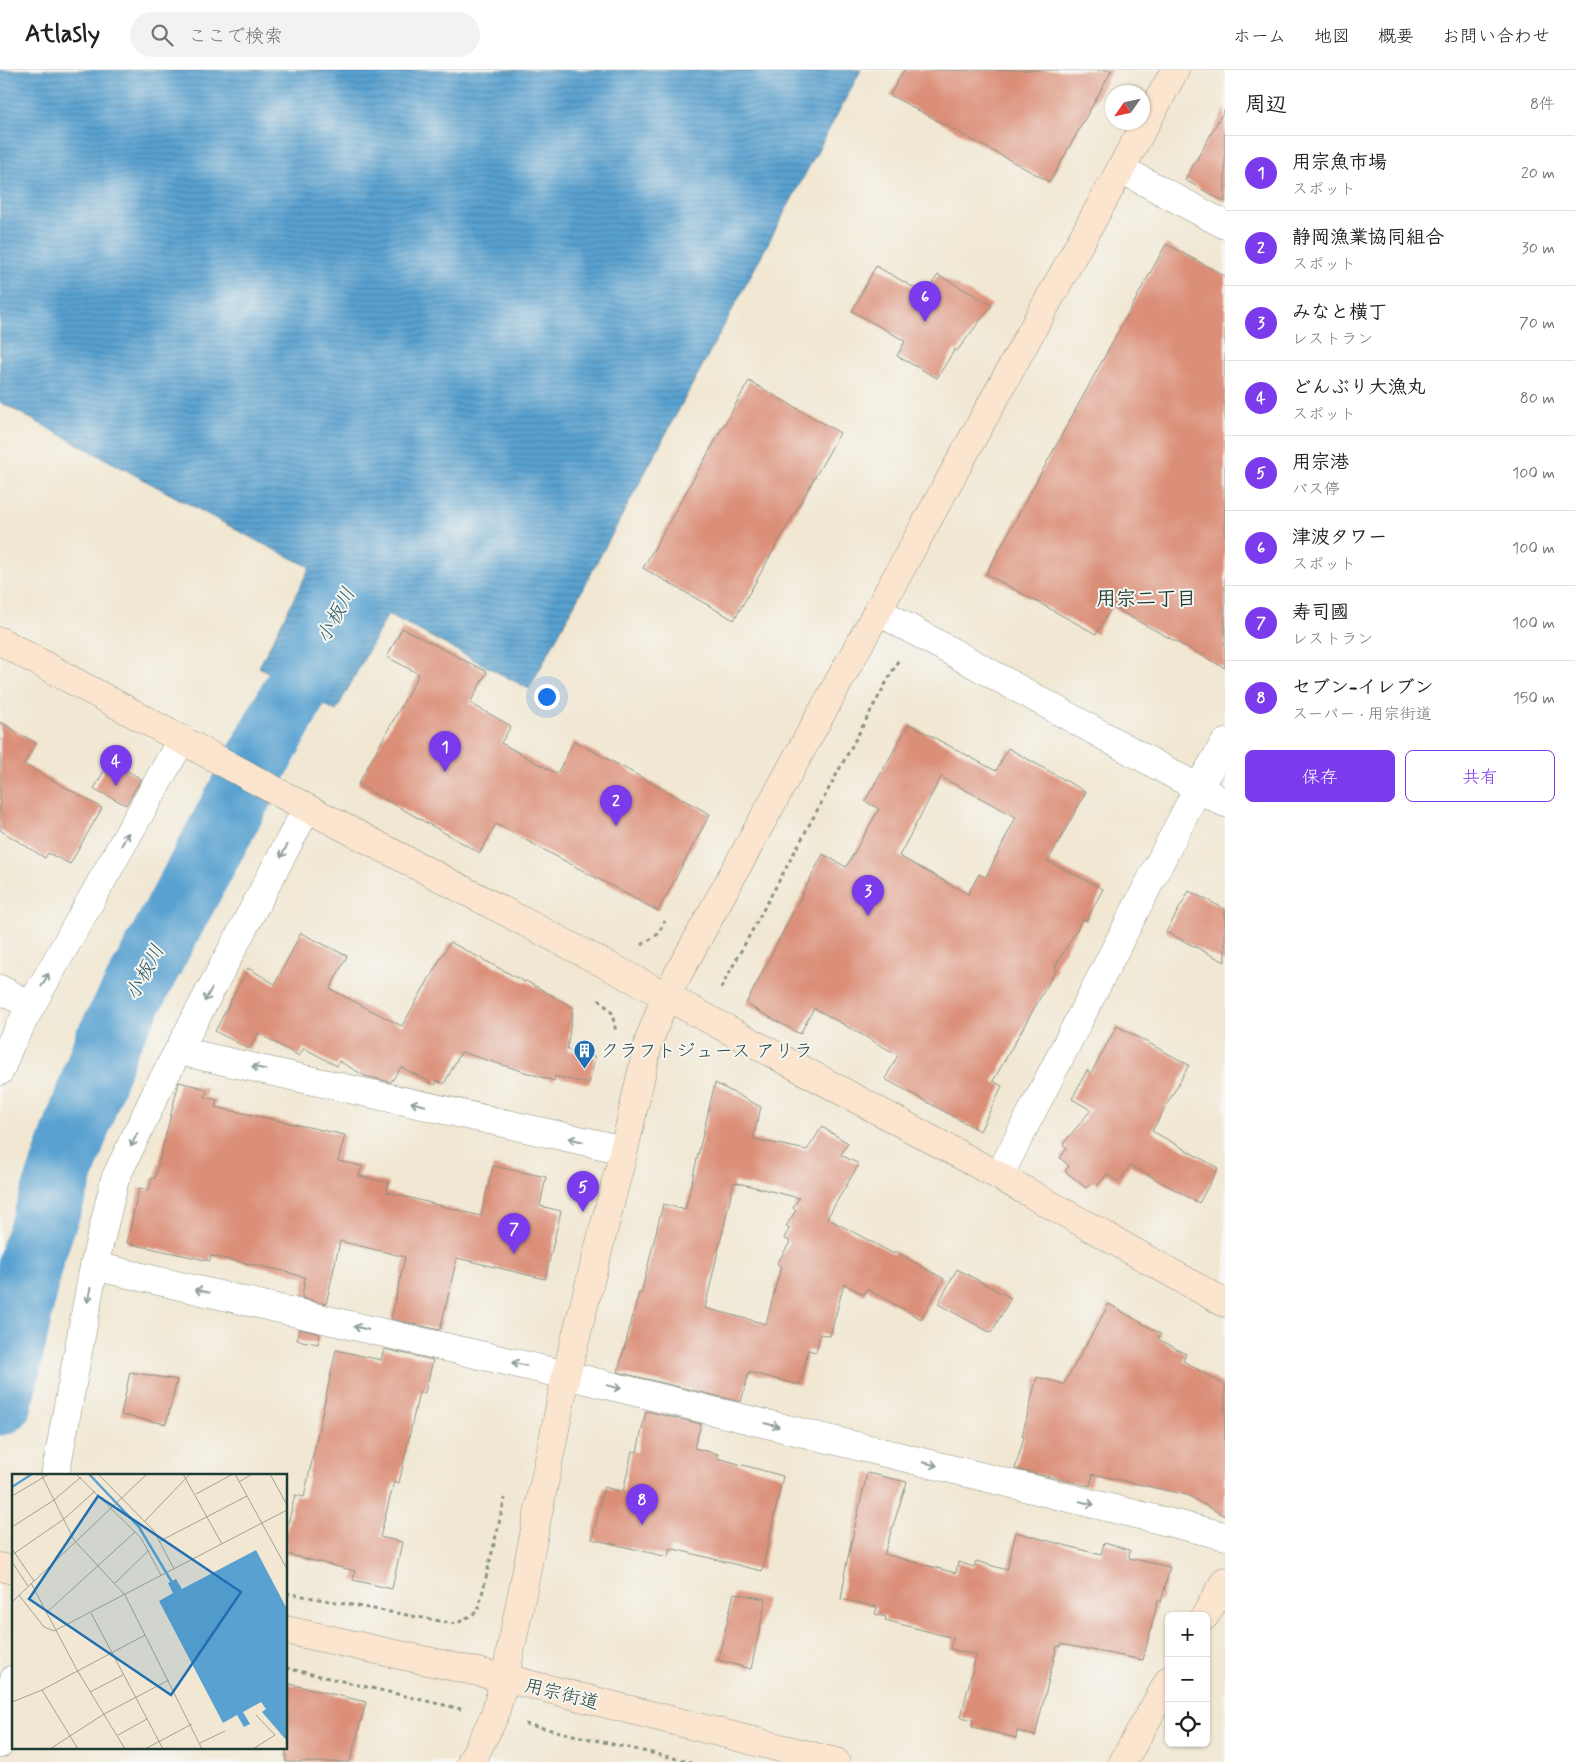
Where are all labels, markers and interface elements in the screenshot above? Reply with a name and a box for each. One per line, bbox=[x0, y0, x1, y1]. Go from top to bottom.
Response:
search box bbox=[130, 12, 480, 57]
text: Atlasly bbox=[25, 19, 100, 50]
icon: search bbox=[148, 21, 176, 49]
text: ここで検索 bbox=[188, 24, 283, 49]
text: ホーム bbox=[1233, 25, 1286, 49]
text: 地図 bbox=[1314, 25, 1350, 49]
text: 概要 bbox=[1378, 25, 1414, 49]
text: お問い合わせ bbox=[1442, 25, 1550, 49]
north arrow bbox=[1105, 85, 1150, 130]
text: 周辺 bbox=[1245, 91, 1287, 119]
text: 8件 bbox=[1530, 94, 1555, 115]
text: 用宗魚市場 bbox=[1292, 150, 1387, 175]
text: 1 bbox=[1257, 163, 1265, 184]
text: 20 m bbox=[1521, 163, 1555, 184]
text: スポット bbox=[1292, 179, 1356, 200]
text: 静岡漁業協同組合 bbox=[1292, 225, 1444, 250]
text: 2 bbox=[1257, 238, 1265, 259]
text: 30 m bbox=[1522, 238, 1555, 259]
text: スポット bbox=[1292, 254, 1356, 275]
pin: 6 bbox=[909, 281, 941, 322]
text: みなと横丁 bbox=[1292, 300, 1387, 325]
text: 3 bbox=[1257, 313, 1265, 334]
text: 70 m bbox=[1519, 313, 1555, 334]
text: レストラン bbox=[1292, 329, 1373, 350]
text: どんぶり大漁丸 bbox=[1292, 375, 1426, 400]
text: 4 bbox=[1256, 388, 1266, 409]
text: 80 m bbox=[1520, 388, 1555, 409]
text: スポット bbox=[1292, 404, 1356, 425]
text: 用宗港 bbox=[1292, 450, 1349, 475]
text: 5 bbox=[1256, 463, 1266, 484]
text: 100 m bbox=[1512, 463, 1555, 484]
text: バス停 bbox=[1292, 479, 1340, 500]
text: 津波タワー bbox=[1292, 525, 1387, 550]
text: 6 bbox=[1257, 538, 1265, 559]
text: 100 m bbox=[1512, 538, 1555, 559]
text: スポット bbox=[1292, 554, 1356, 575]
water label: 小板川 bbox=[310, 583, 362, 649]
district label: 用宗二丁目 bbox=[1096, 586, 1196, 613]
text: 寿司國 bbox=[1292, 600, 1349, 625]
text: 7 bbox=[1256, 613, 1266, 634]
text: 100 m bbox=[1512, 613, 1555, 634]
text: レストラン bbox=[1292, 629, 1373, 650]
text: セブン-イレブン bbox=[1292, 675, 1434, 700]
your location bbox=[534, 684, 560, 710]
text: 8 bbox=[1256, 688, 1266, 709]
text: 150 m bbox=[1513, 688, 1555, 709]
text: スーパー · 用宗街道 bbox=[1292, 704, 1432, 725]
pin: 1 bbox=[429, 731, 461, 772]
pin: 4 bbox=[100, 745, 132, 786]
button: 保存 bbox=[1245, 750, 1395, 802]
button: 共有 bbox=[1405, 750, 1555, 802]
pin: 2 bbox=[600, 785, 632, 826]
one-way arrow bbox=[121, 832, 131, 846]
one-way arrow bbox=[279, 844, 289, 859]
pin: 3 bbox=[852, 875, 884, 916]
water label: 小板川 bbox=[119, 940, 171, 1006]
one-way arrow bbox=[41, 974, 51, 988]
one-way arrow bbox=[203, 988, 213, 1003]
building icon: クラフトジュース アリラ bbox=[572, 1038, 596, 1069]
place label: クラフトジュース アリラ bbox=[600, 1039, 813, 1064]
one-way arrow bbox=[251, 1063, 267, 1073]
one-way arrow bbox=[410, 1099, 426, 1108]
one-way arrow bbox=[129, 1132, 139, 1147]
one-way arrow bbox=[569, 1135, 585, 1144]
pin: 5 bbox=[567, 1171, 599, 1212]
pin: 7 bbox=[498, 1213, 530, 1254]
one-way arrow bbox=[83, 1286, 93, 1302]
one-way arrow bbox=[195, 1286, 211, 1295]
one-way arrow bbox=[353, 1323, 369, 1332]
one-way arrow bbox=[511, 1359, 527, 1368]
one-way arrow bbox=[605, 1383, 621, 1392]
one-way arrow bbox=[763, 1421, 779, 1431]
one-way arrow bbox=[921, 1460, 937, 1469]
inset map bbox=[12, 1474, 288, 1750]
pin: 8 bbox=[626, 1484, 658, 1525]
one-way arrow bbox=[1079, 1499, 1095, 1508]
map controls bbox=[1165, 1612, 1210, 1747]
button: + bbox=[1165, 1612, 1210, 1657]
button: − bbox=[1165, 1657, 1210, 1702]
street label: 用宗街道 bbox=[522, 1673, 602, 1716]
button: locate bbox=[1165, 1702, 1210, 1747]

